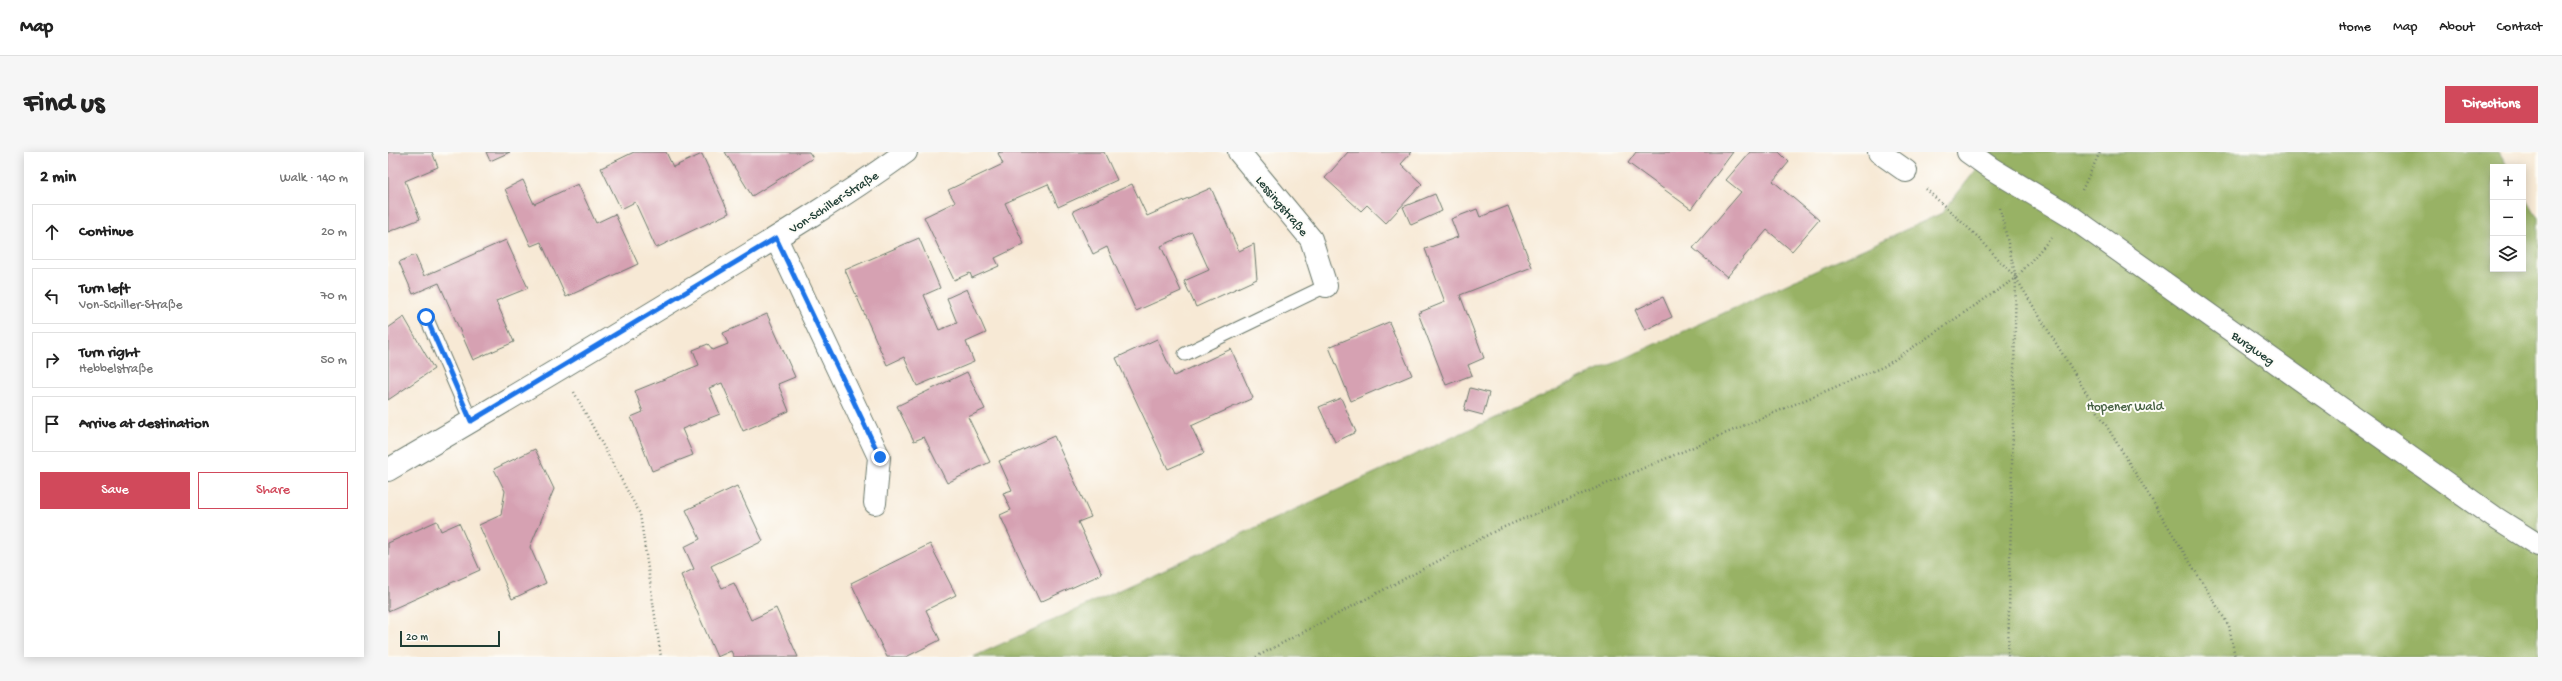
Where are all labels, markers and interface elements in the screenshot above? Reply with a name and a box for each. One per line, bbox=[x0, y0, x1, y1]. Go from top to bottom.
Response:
text: Map bbox=[20, 16, 53, 39]
text: Home bbox=[2339, 19, 2371, 36]
text: Map bbox=[2393, 19, 2417, 36]
text: About bbox=[2439, 19, 2475, 36]
text: Contact bbox=[2497, 19, 2542, 36]
button: Directions bbox=[2445, 86, 2538, 123]
text: Find us bbox=[24, 88, 104, 121]
map controls bbox=[2490, 164, 2526, 272]
button: + bbox=[2490, 164, 2526, 200]
text: 2 min bbox=[40, 168, 76, 188]
street label: Von-Schiller-Straße bbox=[786, 168, 882, 238]
text: Walk · 140 m bbox=[280, 171, 348, 186]
street label: Lessingstraße bbox=[1252, 173, 1311, 240]
button: − bbox=[2490, 200, 2526, 236]
icon: ahead bbox=[41, 221, 63, 243]
text: Continue bbox=[79, 223, 133, 241]
text: 20 m bbox=[321, 225, 347, 240]
button: layers bbox=[2490, 236, 2526, 272]
text: Turn left bbox=[79, 280, 130, 298]
icon: left bbox=[41, 285, 63, 307]
text: 70 m bbox=[321, 289, 347, 304]
text: Von-Schiller-Straße bbox=[79, 298, 182, 313]
route start bbox=[417, 308, 435, 326]
street label: Burgweg bbox=[2227, 328, 2277, 369]
text: Turn right bbox=[79, 344, 139, 362]
icon: right bbox=[41, 349, 63, 371]
text: 50 m bbox=[320, 353, 347, 368]
text: Hebbelstraße bbox=[79, 362, 153, 377]
park label: Hopener Wald bbox=[2087, 400, 2165, 415]
icon: arrive bbox=[41, 413, 63, 435]
text: Arrive at destination bbox=[79, 415, 209, 433]
route end bbox=[871, 448, 889, 466]
button: Save bbox=[40, 472, 190, 509]
button: Share bbox=[198, 472, 348, 509]
scale bar bbox=[400, 629, 500, 648]
text: 20 m bbox=[406, 632, 428, 644]

